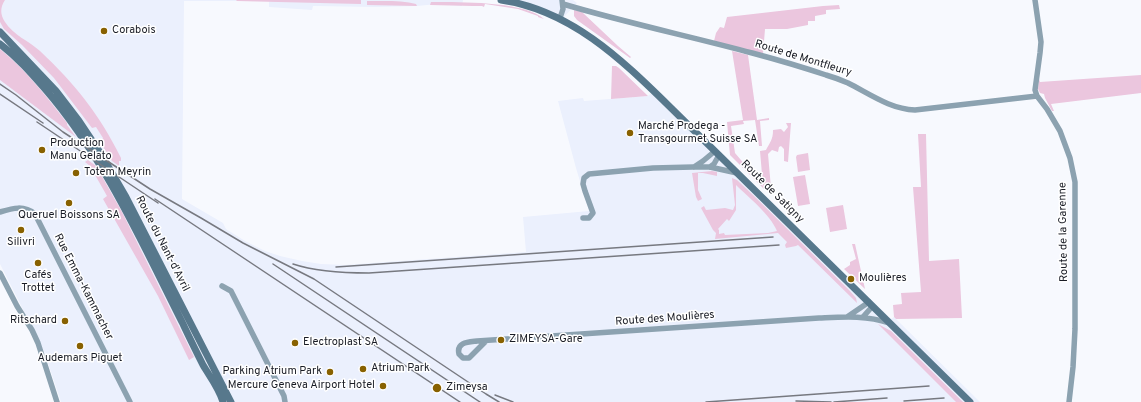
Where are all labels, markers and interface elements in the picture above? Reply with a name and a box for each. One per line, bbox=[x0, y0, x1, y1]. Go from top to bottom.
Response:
place label: Corabois bbox=[112, 24, 156, 38]
marker: Corabois bbox=[99, 26, 109, 36]
street label: Route de Montfleury bbox=[753, 38, 853, 80]
place label: Marché Prodega - Transgourmet Suisse SA bbox=[638, 120, 757, 146]
marker: Marché Prodega - Transgourmet Suisse SA bbox=[625, 128, 635, 138]
place label: Production Manu Gelato bbox=[50, 137, 112, 163]
marker: Production Manu Gelato bbox=[37, 145, 47, 155]
street label: Route de Satigny bbox=[738, 158, 806, 226]
place label: Totem Meyrin bbox=[84, 166, 151, 180]
marker: Totem Meyrin bbox=[71, 168, 81, 178]
street label: Route de la Garenne bbox=[1057, 182, 1071, 282]
street label: Route du Nant-d'Avril bbox=[132, 194, 192, 294]
marker: Queruel Boissons SA bbox=[64, 198, 74, 208]
place label: Queruel Boissons SA bbox=[18, 209, 120, 223]
marker: Silivri bbox=[16, 225, 26, 235]
street label: Rue Emma-Kammacher bbox=[51, 232, 115, 342]
place label: Silivri bbox=[7, 236, 35, 250]
marker: Cafés Trottet bbox=[33, 258, 43, 268]
place label: Cafés Trottet bbox=[21, 269, 55, 295]
place label: Moulières bbox=[859, 272, 907, 286]
marker: Moulières bbox=[846, 274, 856, 284]
street label: Route des Moulières bbox=[615, 309, 715, 329]
place label: Ritschard bbox=[10, 314, 57, 328]
marker: Ritschard bbox=[60, 316, 70, 326]
place label: ZIMEYSA-Gare bbox=[509, 333, 583, 347]
marker: ZIMEYSA-Gare bbox=[496, 335, 506, 345]
place label: Electroplast SA bbox=[303, 336, 378, 350]
marker: Electroplast SA bbox=[290, 338, 300, 348]
marker: Audemars Piguet bbox=[75, 341, 85, 351]
place label: Audemars Piguet bbox=[38, 352, 122, 366]
place label: Atrium Park bbox=[371, 362, 430, 376]
marker: Atrium Park bbox=[358, 364, 368, 374]
place label: Parking Atrium Park bbox=[222, 365, 322, 379]
marker: Parking Atrium Park bbox=[325, 367, 335, 377]
place label: Mercure Geneva Airport Hotel bbox=[228, 379, 375, 393]
marker: Mercure Geneva Airport Hotel bbox=[378, 381, 388, 391]
place label: Zimeysa bbox=[446, 381, 488, 395]
marker: Zimeysa bbox=[431, 382, 443, 394]

